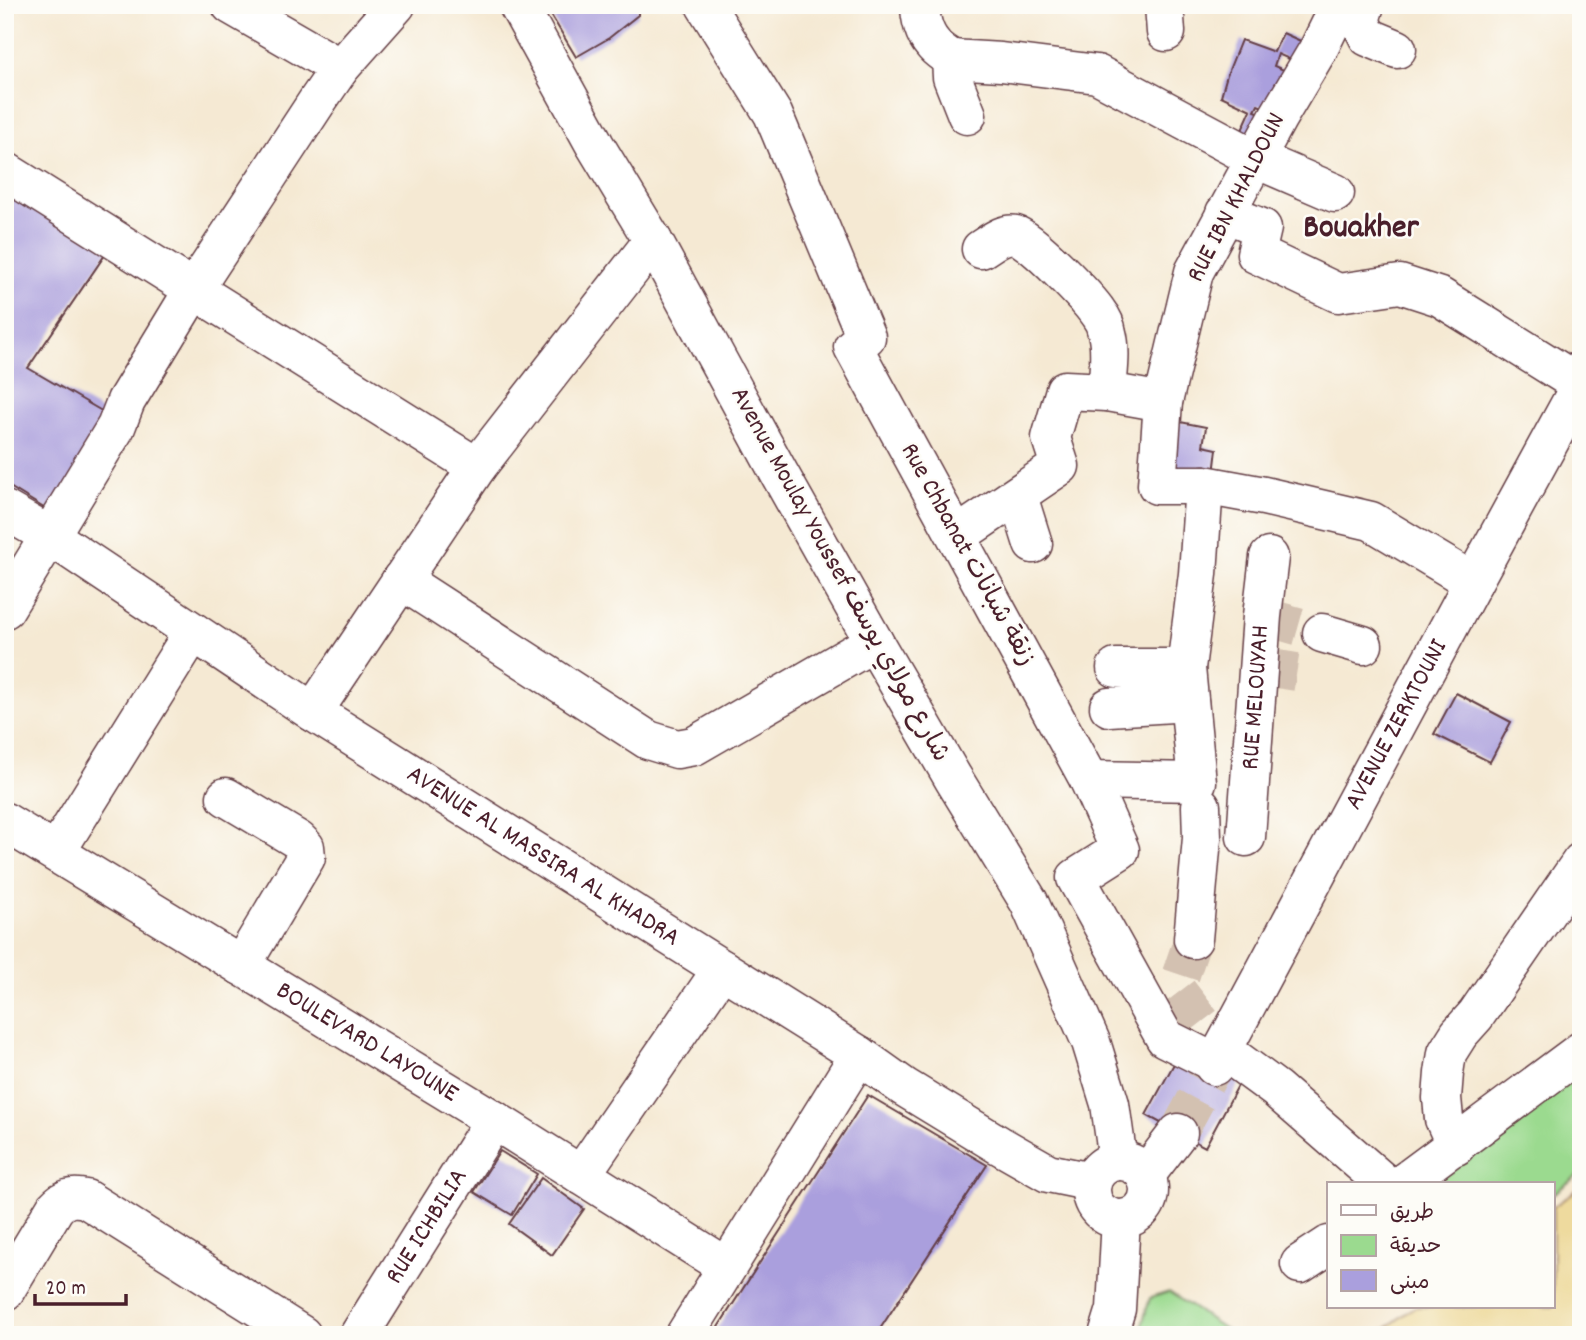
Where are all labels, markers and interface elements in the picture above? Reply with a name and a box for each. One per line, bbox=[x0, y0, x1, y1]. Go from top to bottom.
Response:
street label: RUE IBN KHALDOUN bbox=[1178, 107, 1296, 289]
district label: Bouakher bbox=[1303, 206, 1419, 253]
street label: Avenue Moulay Youssef شارع مولاي يوسف bbox=[720, 381, 958, 769]
street label: Rue Chbanat زنقة شبانات bbox=[890, 437, 1044, 673]
street label: RUE MELOUYAH bbox=[1232, 624, 1280, 771]
street label: AVENUE ZERKTOUNI bbox=[1336, 633, 1457, 817]
street label: AVENUE AL MASSIRA AL KHADRA bbox=[399, 757, 687, 956]
street label: BOULEVARD LAYOUNE bbox=[269, 973, 465, 1113]
street label: RUE ICHBILIA bbox=[377, 1161, 477, 1292]
legend bbox=[1327, 1182, 1554, 1308]
text: طريق bbox=[1390, 1199, 1434, 1229]
text: حديقة bbox=[1390, 1233, 1441, 1263]
scale bar bbox=[35, 1263, 126, 1307]
text: مبنى bbox=[1390, 1269, 1429, 1299]
text: 20 m bbox=[46, 1275, 86, 1305]

